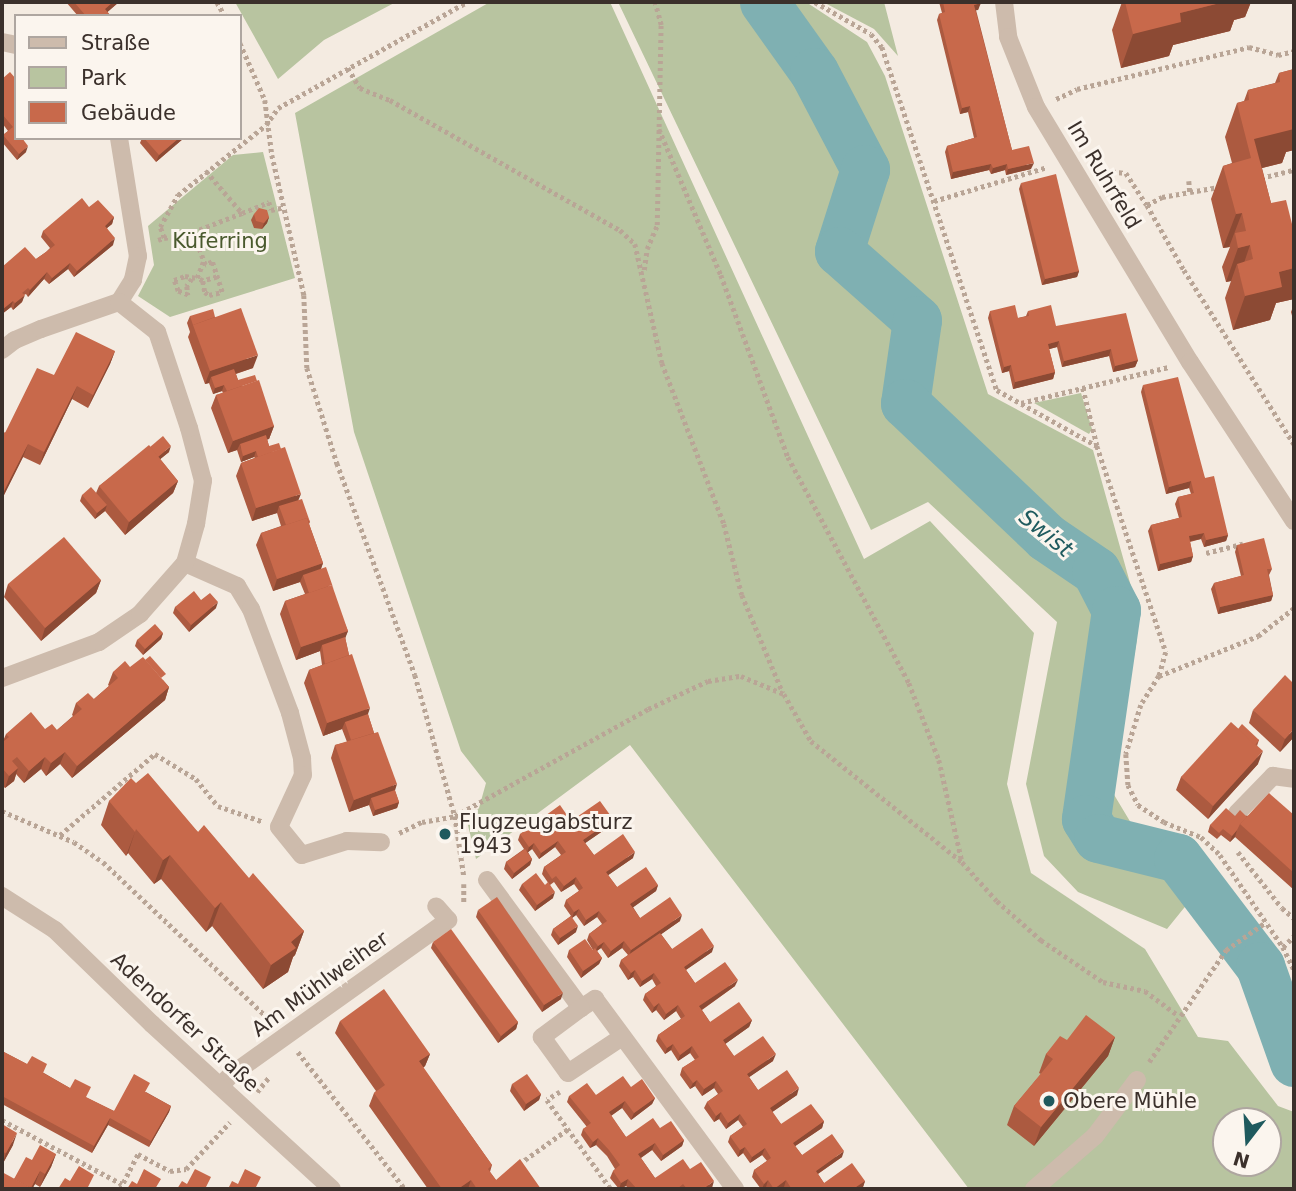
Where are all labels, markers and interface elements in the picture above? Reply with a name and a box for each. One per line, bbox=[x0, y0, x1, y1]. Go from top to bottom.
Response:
legend bbox=[14, 14, 242, 140]
text: Straße bbox=[81, 31, 150, 55]
text: Park bbox=[81, 66, 126, 90]
text: Gebäude bbox=[81, 101, 176, 125]
street label: Im Ruhrfeld bbox=[1062, 116, 1146, 234]
park label: Küferring bbox=[172, 228, 268, 254]
water label: Swist bbox=[1014, 503, 1078, 563]
place label: Flugzeugabsturz 1943 bbox=[459, 809, 632, 859]
marker: Flugzeugabsturz 1943 bbox=[437, 826, 453, 842]
street label: Am Mühlweiher bbox=[247, 926, 393, 1042]
street label: Adendorfer Straße bbox=[106, 947, 264, 1097]
place label: Obere Mühle bbox=[1063, 1088, 1197, 1114]
marker: Obere Mühle bbox=[1041, 1093, 1057, 1109]
north arrow bbox=[1212, 1107, 1282, 1177]
text: N bbox=[1231, 1147, 1252, 1173]

